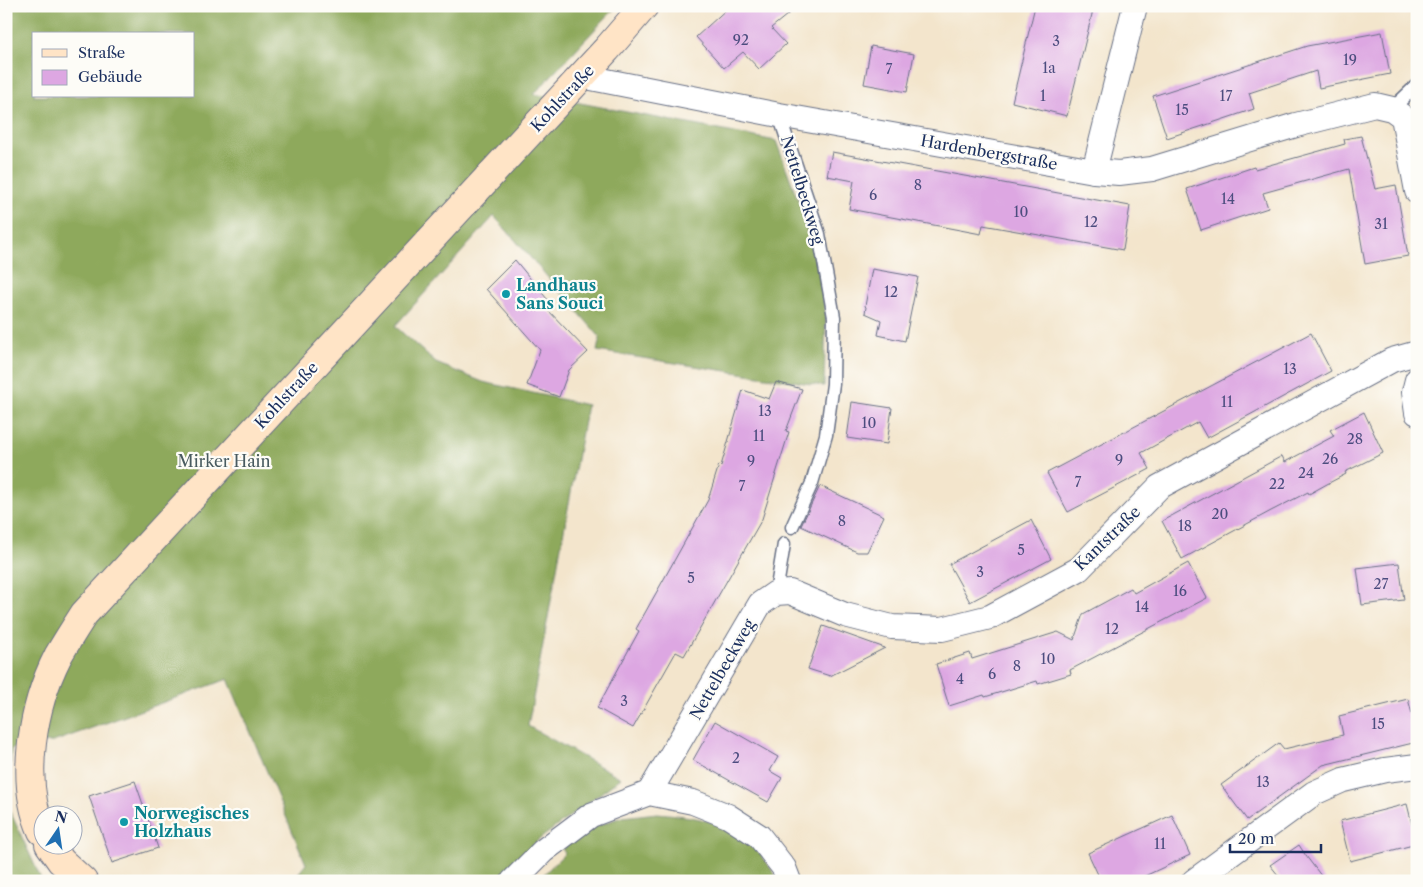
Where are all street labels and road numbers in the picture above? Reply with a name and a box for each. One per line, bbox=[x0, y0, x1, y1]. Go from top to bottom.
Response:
street label: Kohlstraße bbox=[526, 60, 598, 136]
street label: Hardenbergstraße bbox=[919, 130, 1059, 174]
street label: Nettelbeckweg bbox=[777, 133, 829, 247]
street label: Kohlstraße bbox=[250, 357, 322, 433]
street label: Kantstraße bbox=[1070, 502, 1144, 574]
street label: Nettelbeckweg bbox=[685, 615, 759, 723]

